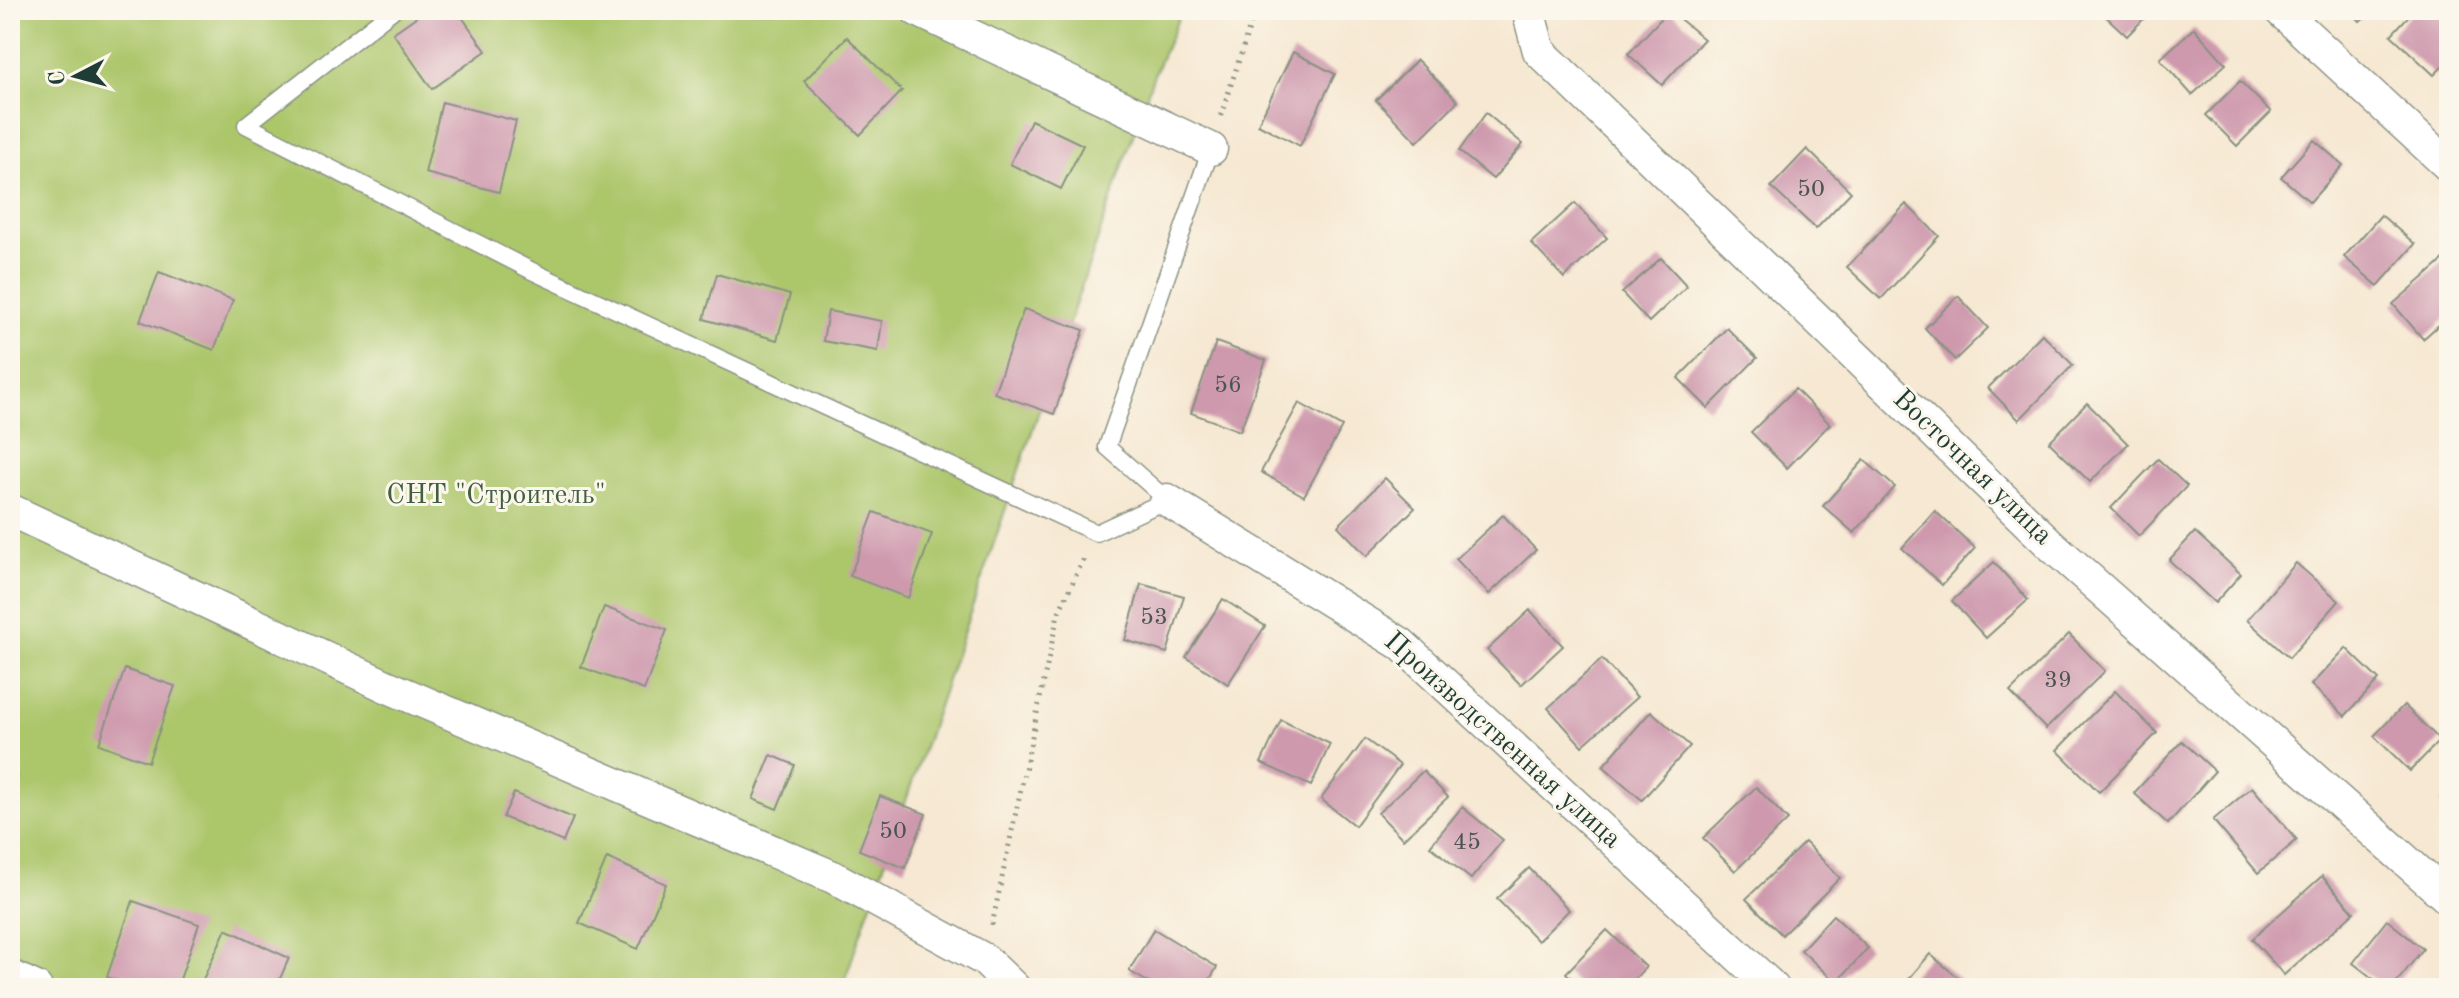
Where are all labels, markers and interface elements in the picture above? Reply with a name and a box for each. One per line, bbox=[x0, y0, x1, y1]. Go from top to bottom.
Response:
north arrow bbox=[36, 36, 116, 116]
text: С bbox=[46, 70, 70, 86]
house number: 50 bbox=[1797, 178, 1825, 202]
house number: 56 bbox=[1214, 374, 1242, 398]
street label: Восточная улица bbox=[1887, 385, 2057, 551]
park label: СНТ "Строитель" bbox=[386, 482, 606, 510]
house number: 53 bbox=[1140, 606, 1168, 630]
street label: Производственная улица bbox=[1378, 627, 1626, 855]
house number: 39 bbox=[2044, 669, 2072, 693]
house number: 50 bbox=[879, 820, 907, 844]
house number: 45 bbox=[1453, 831, 1481, 855]

